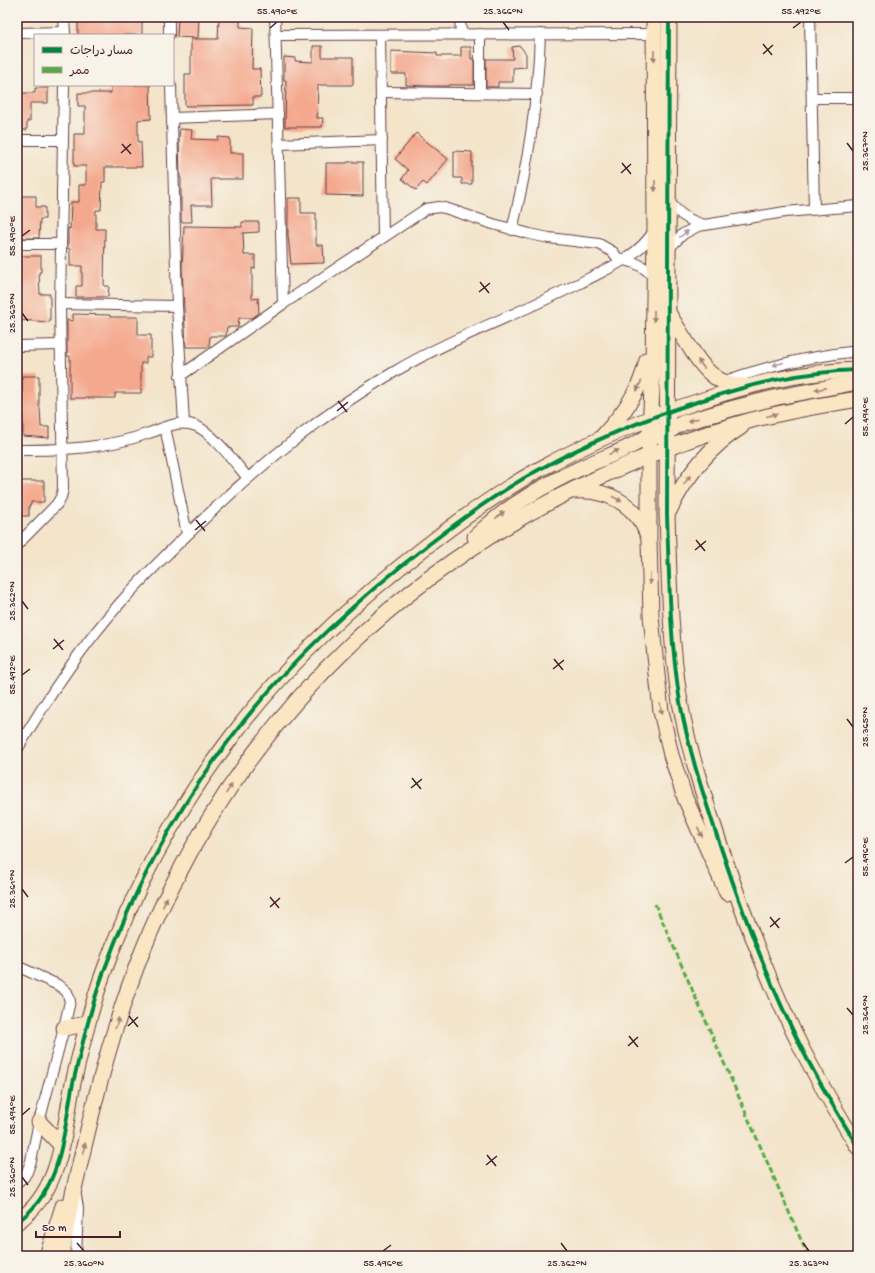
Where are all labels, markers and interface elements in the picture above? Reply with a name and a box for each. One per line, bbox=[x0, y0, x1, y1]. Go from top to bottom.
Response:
text: 55.490°E bbox=[257, 6, 298, 18]
text: 25.366°N bbox=[483, 6, 523, 18]
text: 55.492°E bbox=[781, 6, 821, 18]
legend bbox=[34, 34, 174, 86]
text: مسار دراجات bbox=[70, 45, 133, 59]
one-way arrow bbox=[651, 50, 657, 63]
text: ممر bbox=[69, 65, 89, 79]
text: 25.367°N bbox=[860, 131, 872, 171]
one-way arrow bbox=[652, 180, 658, 193]
text: 55.490°E bbox=[7, 215, 19, 256]
one-way arrow bbox=[678, 230, 689, 238]
text: 25.363°N bbox=[7, 293, 19, 333]
one-way arrow bbox=[651, 310, 657, 323]
one-way arrow bbox=[697, 359, 705, 370]
one-way arrow bbox=[772, 362, 784, 368]
one-way arrow bbox=[636, 381, 642, 392]
one-way arrow bbox=[813, 386, 826, 392]
text: 55.494°E bbox=[860, 397, 872, 436]
one-way arrow bbox=[766, 412, 778, 418]
one-way arrow bbox=[687, 417, 699, 423]
one-way arrow bbox=[608, 449, 620, 456]
one-way arrow bbox=[683, 475, 691, 485]
one-way arrow bbox=[611, 496, 622, 502]
one-way arrow bbox=[495, 510, 506, 519]
one-way arrow bbox=[647, 573, 653, 586]
text: 25.362°N bbox=[7, 581, 19, 621]
text: 55.492°E bbox=[7, 655, 19, 695]
one-way arrow bbox=[658, 703, 664, 715]
text: 25.365°N bbox=[860, 707, 872, 747]
one-way arrow bbox=[225, 784, 233, 794]
one-way arrow bbox=[697, 826, 703, 838]
text: 55.496°E bbox=[860, 837, 872, 877]
text: 25.361°N bbox=[7, 869, 19, 908]
one-way arrow bbox=[162, 895, 168, 907]
text: 25.364°N bbox=[860, 995, 872, 1035]
one-way arrow bbox=[114, 1016, 120, 1028]
text: 55.494°E bbox=[7, 1095, 19, 1134]
one-way arrow bbox=[81, 1142, 87, 1155]
text: 25.360°N bbox=[7, 1156, 19, 1197]
scale bar bbox=[36, 1213, 120, 1239]
text: 50 m bbox=[42, 1222, 67, 1236]
text: 25.360°N bbox=[64, 1258, 105, 1270]
text: 55.496°E bbox=[363, 1258, 403, 1270]
text: 25.362°N bbox=[547, 1258, 587, 1270]
text: 25.363°N bbox=[789, 1258, 829, 1270]

